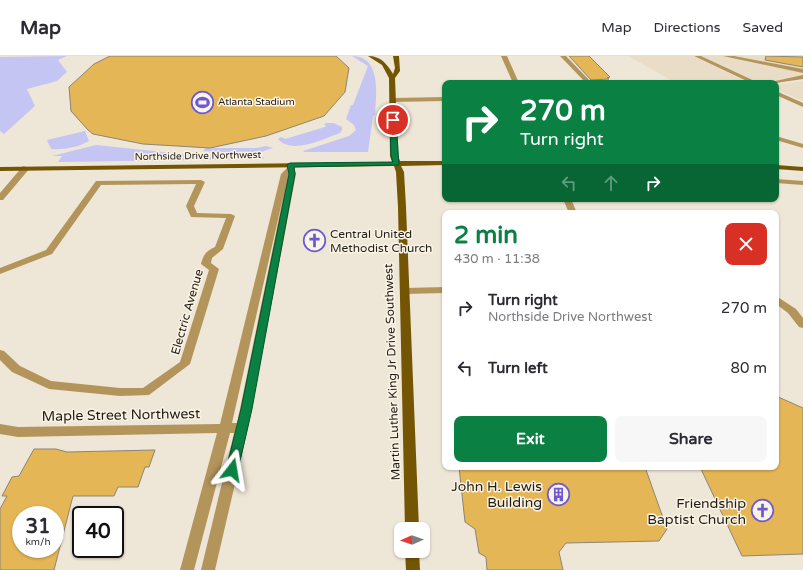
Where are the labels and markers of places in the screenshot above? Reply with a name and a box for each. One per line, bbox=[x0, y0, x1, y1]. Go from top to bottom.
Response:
sports icon: Atlanta Stadium bbox=[190, 89, 216, 115]
place label: Atlanta Stadium bbox=[218, 96, 295, 108]
pin bbox=[376, 103, 410, 137]
place label: Central United Methodist Church bbox=[330, 227, 432, 255]
church icon: Central United Methodist Church bbox=[302, 228, 328, 254]
place label: John H. Lewis Building bbox=[451, 478, 542, 511]
building icon: John H. Lewis Building bbox=[545, 481, 571, 507]
place label: Friendship Baptist Church bbox=[647, 495, 746, 528]
church icon: Friendship Baptist Church bbox=[749, 498, 775, 524]

